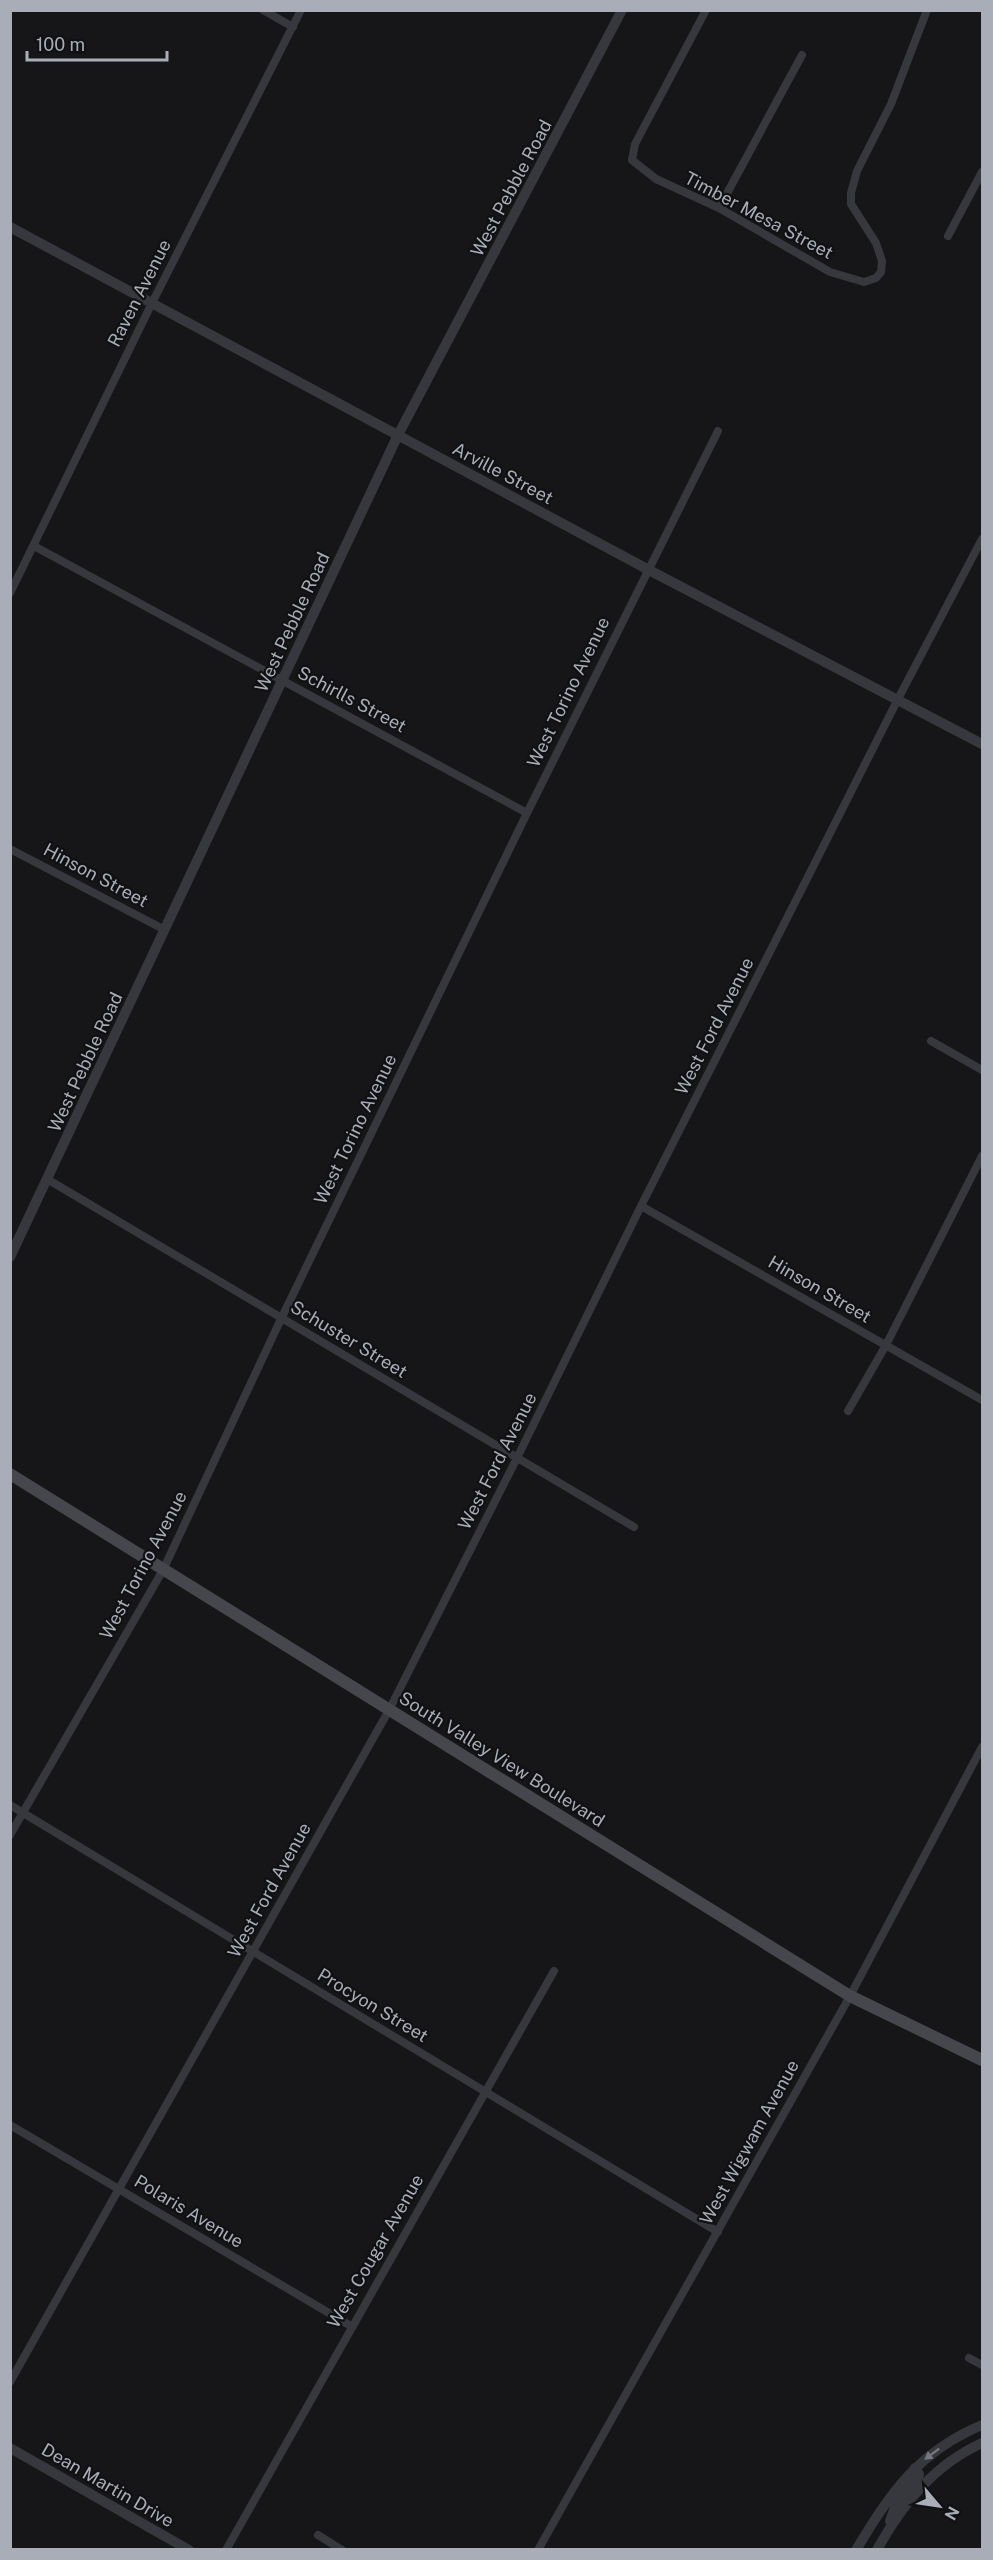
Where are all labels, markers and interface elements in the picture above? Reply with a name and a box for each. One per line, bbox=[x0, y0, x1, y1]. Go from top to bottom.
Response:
scale bar bbox=[27, 24, 166, 62]
text: 100 m bbox=[36, 34, 85, 55]
street label: West Pebble Road bbox=[466, 116, 556, 260]
street label: Timber Mesa Street bbox=[681, 167, 837, 263]
street label: Raven Avenue bbox=[103, 236, 175, 350]
street label: Arville Street bbox=[449, 438, 557, 508]
street label: West Pebble Road bbox=[250, 549, 334, 695]
street label: West Torino Avenue bbox=[522, 613, 614, 771]
street label: Schirlls Street bbox=[294, 662, 410, 736]
street label: Hinson Street bbox=[40, 839, 152, 911]
street label: West Ford Avenue bbox=[670, 954, 758, 1098]
street label: West Pebble Road bbox=[43, 989, 127, 1135]
street label: West Torino Avenue bbox=[309, 1050, 401, 1208]
street label: Hinson Street bbox=[765, 1251, 875, 1327]
street label: Schuster Street bbox=[287, 1296, 411, 1382]
street label: West Ford Avenue bbox=[453, 1389, 541, 1533]
street label: West Torino Avenue bbox=[95, 1487, 191, 1643]
street label: South Valley View Boulevard bbox=[395, 1687, 609, 1831]
street label: West Ford Avenue bbox=[223, 1819, 315, 1961]
street label: Procyon Street bbox=[314, 1964, 432, 2046]
street label: West Wigwam Avenue bbox=[695, 2056, 803, 2228]
street label: Polaris Avenue bbox=[131, 2170, 247, 2252]
street label: West Cougar Avenue bbox=[322, 2170, 428, 2332]
street label: Dean Martin Drive bbox=[38, 2439, 178, 2531]
one-way arrow bbox=[924, 2448, 940, 2460]
north arrow bbox=[909, 2476, 969, 2536]
text: N bbox=[940, 2503, 963, 2523]

